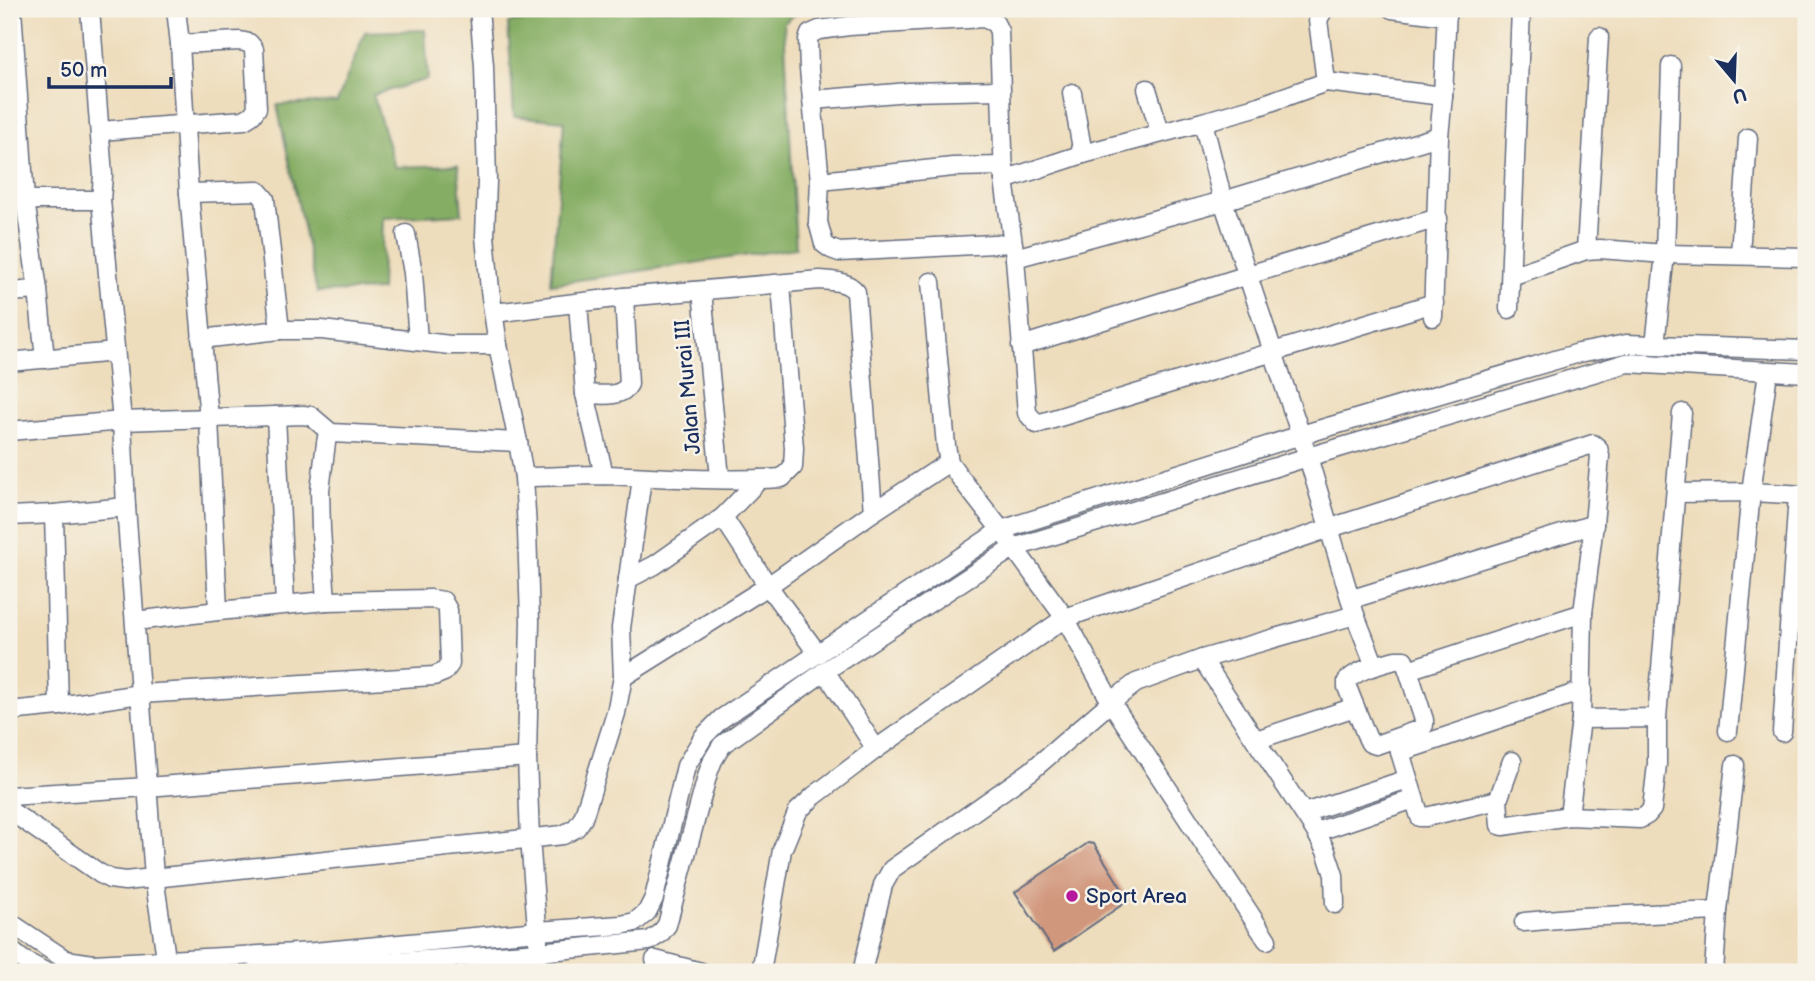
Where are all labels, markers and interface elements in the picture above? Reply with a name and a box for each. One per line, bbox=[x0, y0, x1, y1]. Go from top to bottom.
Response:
scale bar bbox=[49, 46, 172, 90]
north arrow bbox=[1700, 46, 1770, 116]
text: 50 m bbox=[60, 58, 107, 83]
text: U bbox=[1729, 82, 1749, 108]
street label: Jalan Murai III bbox=[670, 318, 706, 456]
place label: Sport Area bbox=[1086, 884, 1187, 909]
marker: Sport Area bbox=[1064, 888, 1080, 904]

